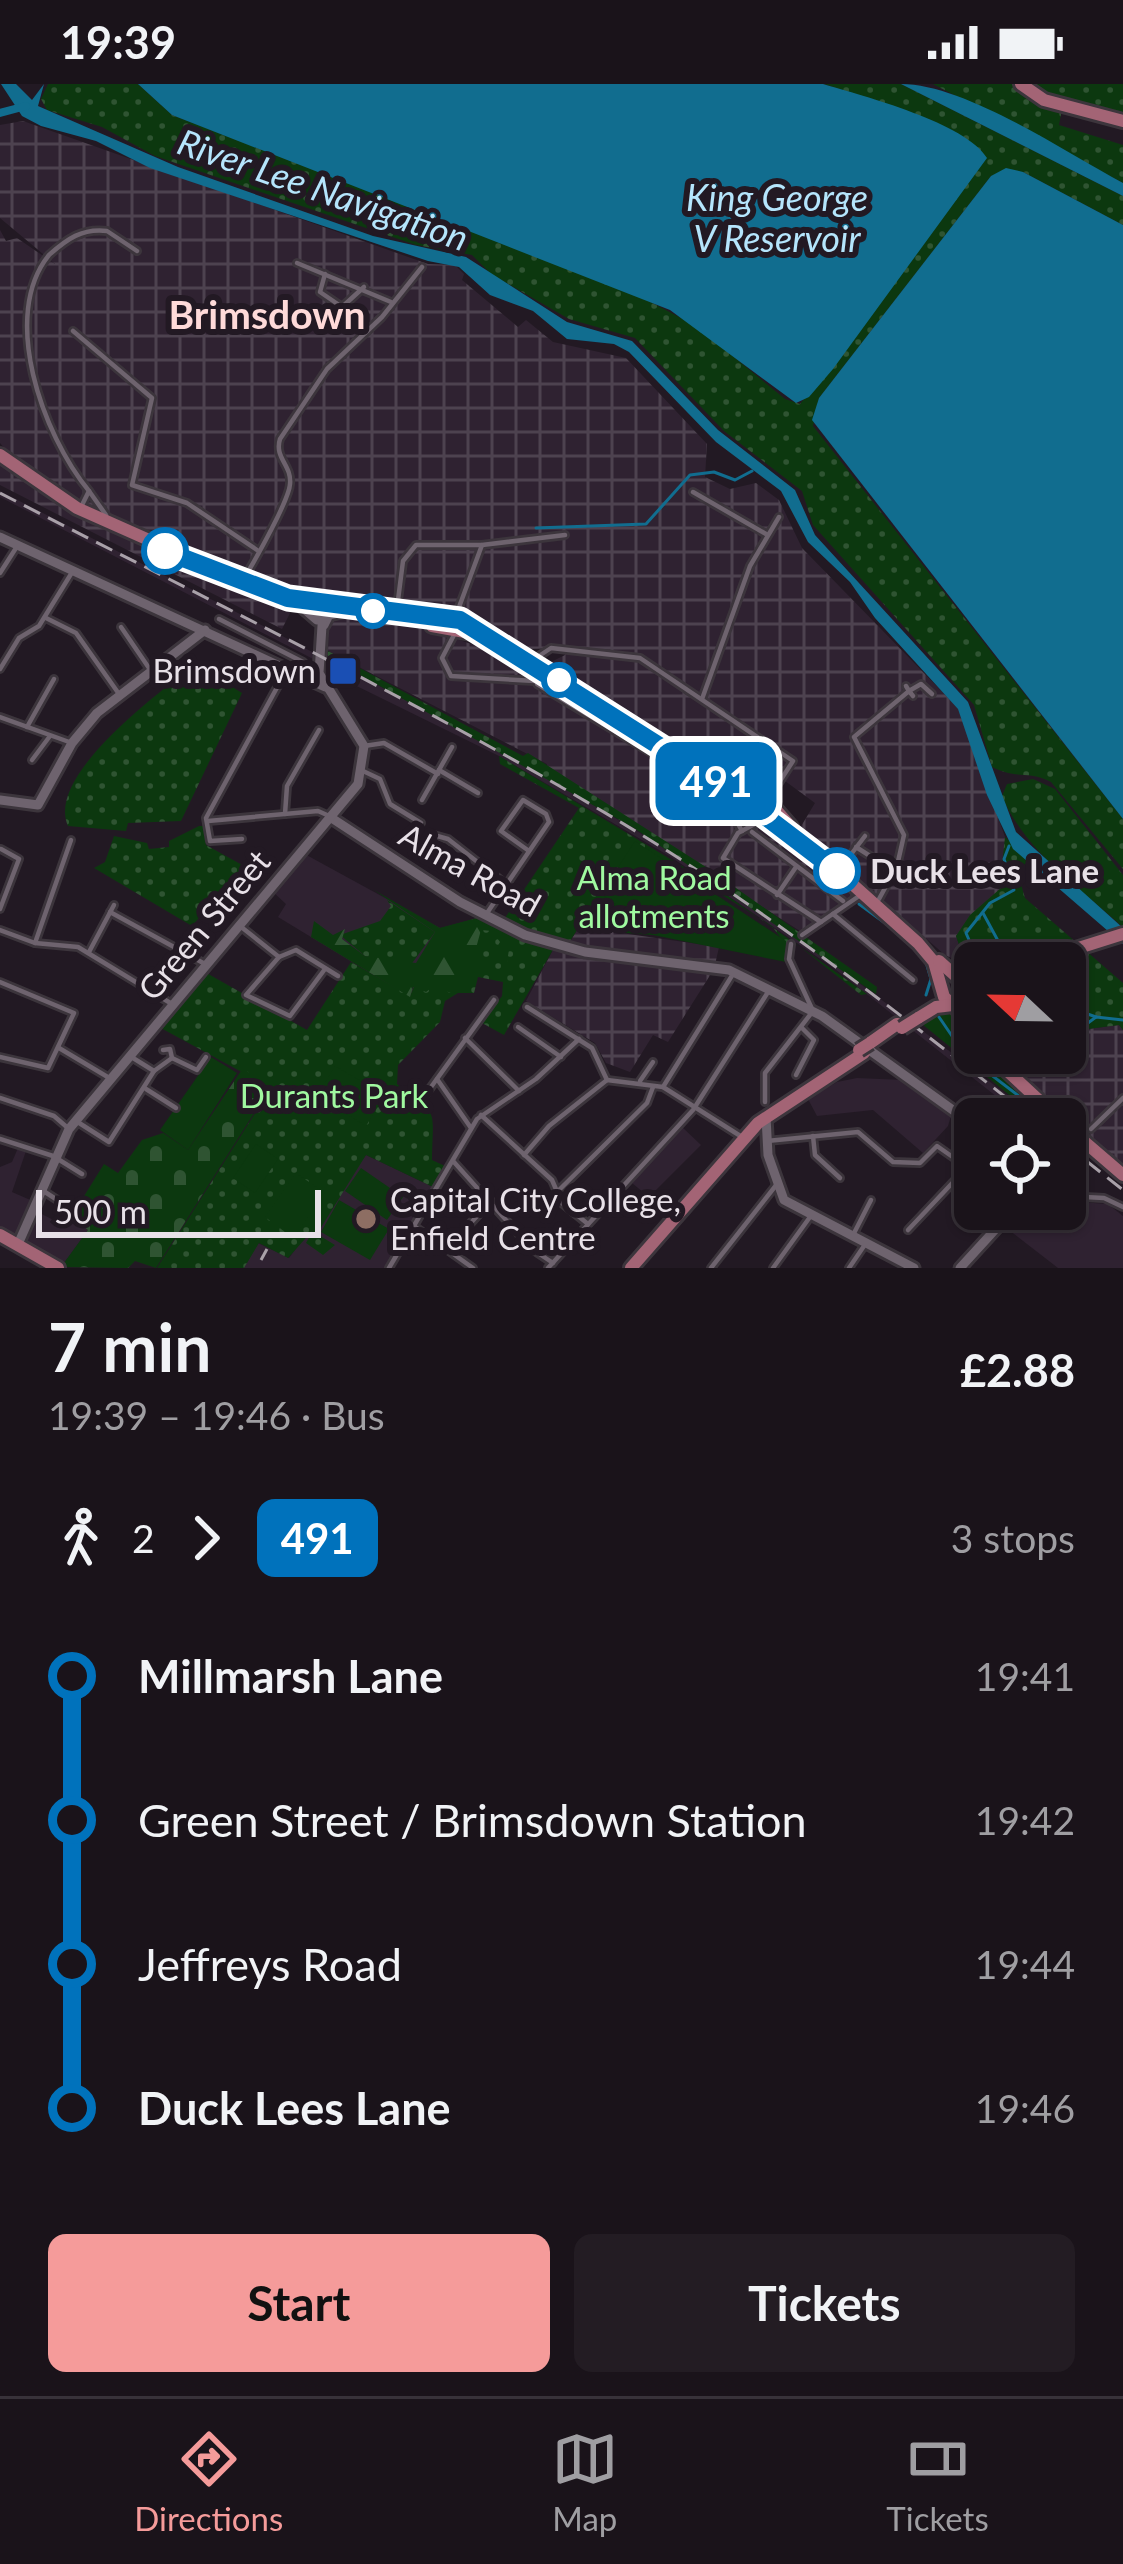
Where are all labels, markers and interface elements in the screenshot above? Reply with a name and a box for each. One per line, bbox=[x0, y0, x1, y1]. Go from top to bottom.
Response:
text: 19:39 bbox=[60, 15, 176, 69]
water label: River Lee Navigation bbox=[172, 119, 474, 259]
water label: King George V Reservoir bbox=[686, 175, 868, 260]
district label: Brimsdown bbox=[168, 291, 366, 337]
unlabelled marker bbox=[143, 529, 187, 573]
unlabelled marker bbox=[357, 595, 389, 627]
place label: Brimsdown bbox=[152, 650, 316, 690]
marker: Brimsdown bbox=[327, 655, 359, 687]
unlabelled marker bbox=[543, 664, 575, 696]
line badge: 491 bbox=[647, 742, 785, 820]
text: 491 bbox=[679, 756, 753, 806]
street label: Alma Road bbox=[393, 814, 548, 924]
street label: Green Street bbox=[129, 841, 278, 1008]
marker: Duck Lees Lane bbox=[815, 849, 859, 893]
place label: Duck Lees Lane bbox=[870, 850, 1099, 890]
park label: Alma Road allotments bbox=[576, 857, 732, 935]
north arrow bbox=[954, 942, 1086, 1074]
map controls bbox=[954, 942, 1086, 1230]
park label: Durants Park bbox=[240, 1075, 429, 1115]
button: locate bbox=[954, 1098, 1086, 1230]
place label: Capital City College, Enfield Centre bbox=[390, 1179, 681, 1257]
scale bar bbox=[36, 1184, 321, 1237]
text: 500 m bbox=[54, 1191, 147, 1231]
marker: Capital City College, Enfield Centre bbox=[353, 1206, 379, 1232]
text: 7 min bbox=[48, 1307, 212, 1386]
text: £2.88 bbox=[960, 1343, 1075, 1397]
text: 19:39 – 19:46 · Bus bbox=[48, 1392, 385, 1438]
icon: walk bbox=[48, 1505, 114, 1571]
icon: forward bbox=[173, 1505, 239, 1571]
text: 491 bbox=[281, 1513, 354, 1563]
text: 2 bbox=[132, 1515, 155, 1561]
text: 3 stops bbox=[951, 1515, 1075, 1561]
text: Millmarsh Lane bbox=[138, 1649, 443, 1703]
text: 19:41 bbox=[975, 1653, 1075, 1699]
text: Green Street / Brimsdown Station bbox=[138, 1793, 807, 1847]
text: 19:42 bbox=[975, 1797, 1075, 1843]
text: Jeffreys Road bbox=[138, 1937, 402, 1991]
text: 19:44 bbox=[975, 1941, 1075, 1987]
text: Duck Lees Lane bbox=[138, 2081, 451, 2135]
text: 19:46 bbox=[975, 2085, 1075, 2131]
button: Start bbox=[48, 2234, 550, 2372]
button: Tickets bbox=[574, 2234, 1075, 2372]
tab: Directions bbox=[134, 2426, 283, 2538]
tab: Map bbox=[552, 2426, 618, 2538]
tab: Tickets bbox=[886, 2426, 989, 2538]

